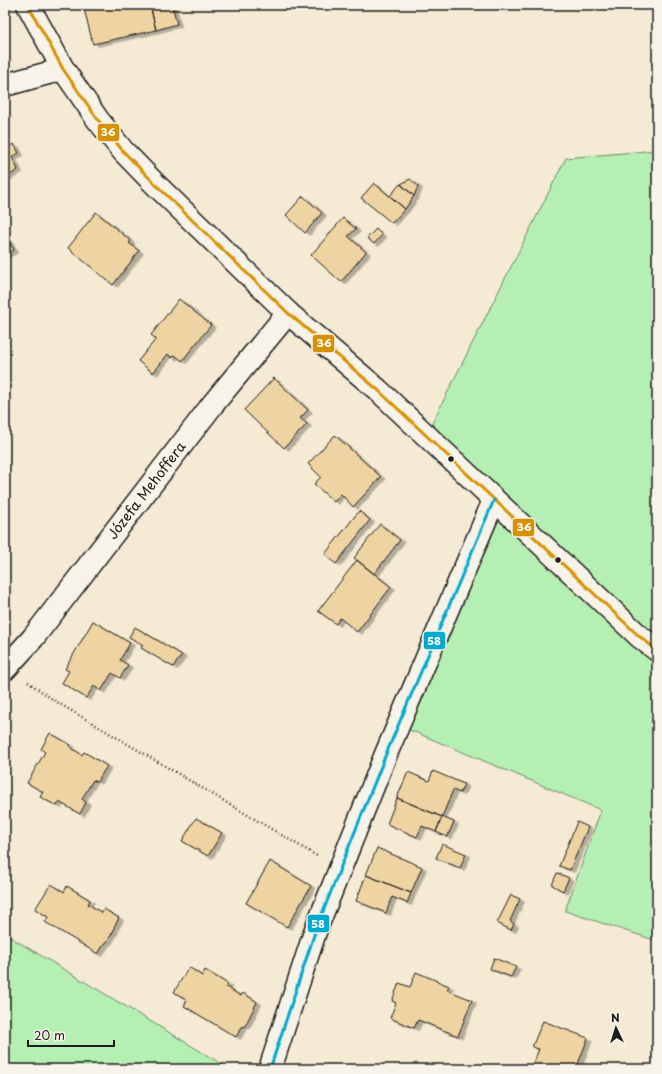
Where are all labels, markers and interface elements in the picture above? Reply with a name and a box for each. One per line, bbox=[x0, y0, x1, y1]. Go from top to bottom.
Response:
line badge: 36 bbox=[97, 123, 120, 142]
text: 36 bbox=[101, 123, 116, 140]
line badge: 36 bbox=[312, 334, 335, 353]
text: 36 bbox=[317, 334, 332, 351]
street label: Józefa Mehoffera bbox=[102, 436, 191, 543]
unlabelled marker bbox=[446, 454, 456, 464]
line badge: 36 bbox=[512, 518, 535, 537]
text: 36 bbox=[517, 518, 532, 535]
unlabelled marker bbox=[553, 555, 563, 565]
line badge: 58 bbox=[423, 631, 446, 650]
text: 58 bbox=[427, 632, 441, 649]
line badge: 58 bbox=[307, 914, 330, 933]
text: 58 bbox=[311, 915, 325, 932]
north arrow bbox=[596, 1008, 636, 1048]
text: N bbox=[610, 1009, 620, 1026]
scale bar bbox=[28, 1022, 114, 1048]
text: 20 m bbox=[34, 1026, 65, 1044]

